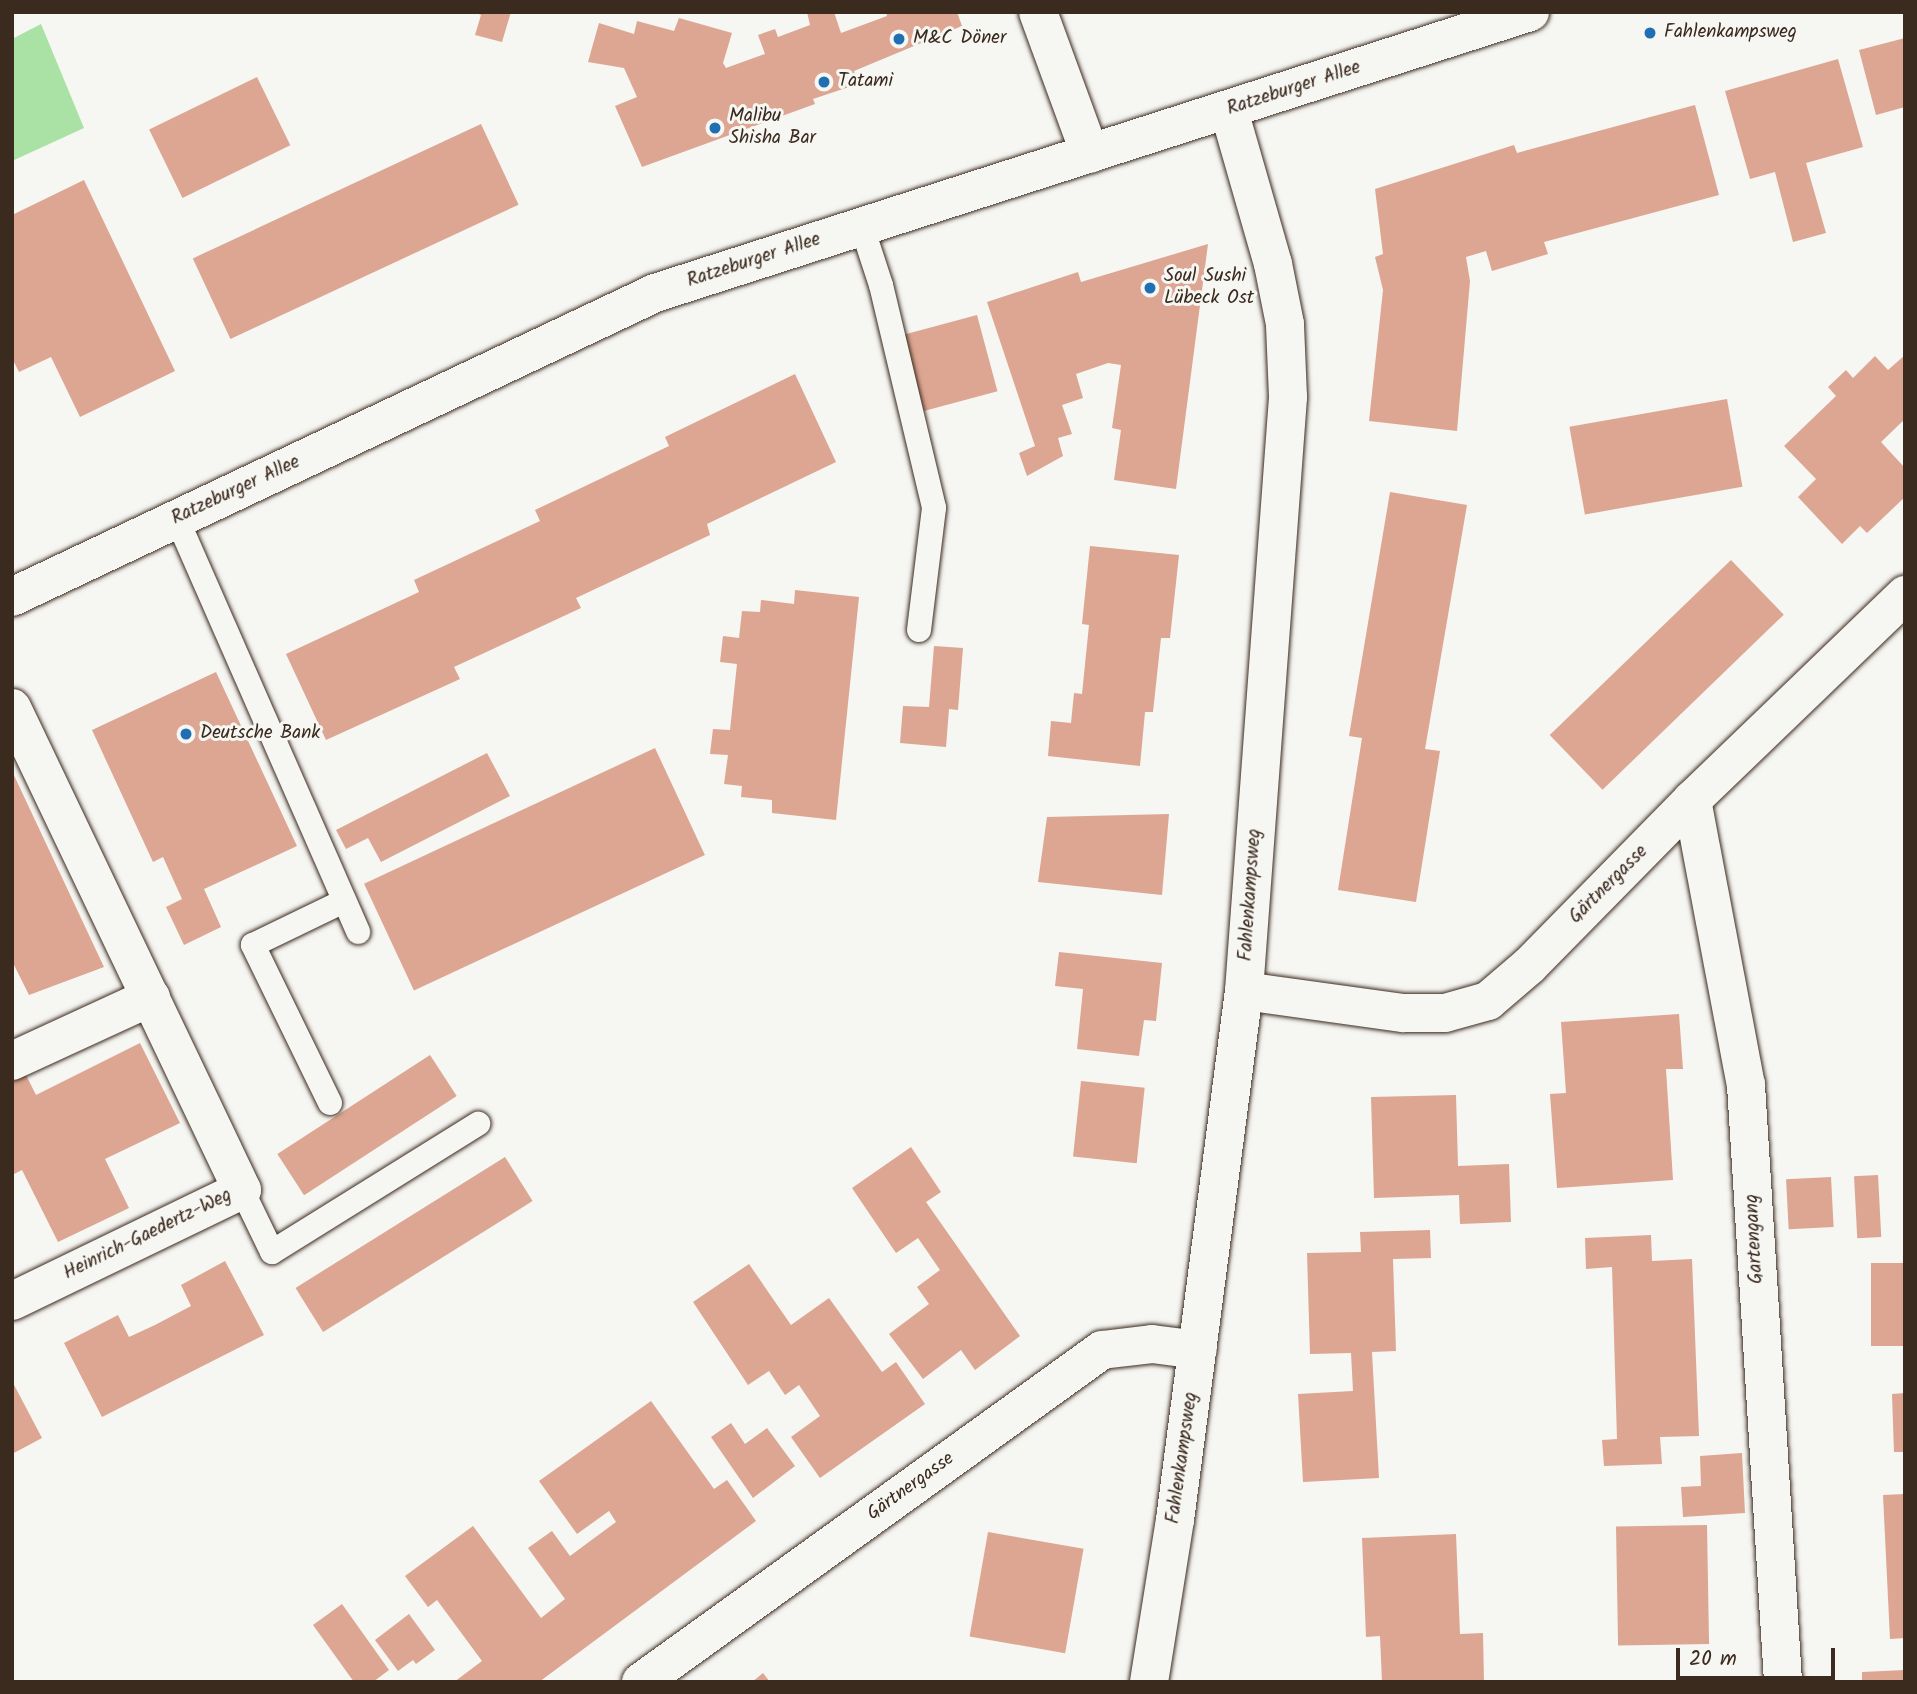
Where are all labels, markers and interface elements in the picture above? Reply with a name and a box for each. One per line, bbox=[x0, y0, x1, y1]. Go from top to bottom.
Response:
place label: Fahlenkampsweg bbox=[1664, 22, 1797, 44]
marker: Fahlenkampsweg bbox=[1642, 25, 1658, 41]
place label: M&C Döner bbox=[913, 28, 1006, 50]
marker: M&C Döner bbox=[891, 31, 907, 47]
street label: Ratzeburger Allee bbox=[1224, 57, 1364, 121]
place label: Tatami bbox=[838, 71, 893, 93]
marker: Tatami bbox=[816, 74, 832, 90]
place label: Malibu Shisha Bar bbox=[729, 106, 816, 150]
marker: Malibu Shisha Bar bbox=[707, 120, 723, 136]
street label: Ratzeburger Allee bbox=[684, 229, 824, 293]
place label: Soul Sushi Lübeck Ost bbox=[1164, 266, 1254, 310]
marker: Soul Sushi Lübeck Ost bbox=[1142, 280, 1158, 296]
street label: Ratzeburger Allee bbox=[168, 451, 304, 531]
place label: Deutsche Bank bbox=[200, 723, 320, 745]
marker: Deutsche Bank bbox=[178, 726, 194, 742]
street label: Fahlenkampsweg bbox=[1235, 828, 1267, 962]
street label: Gärtnergasse bbox=[1565, 841, 1653, 929]
street label: Heinrich-Gaedertz-Weg bbox=[60, 1184, 236, 1286]
street label: Gartengang bbox=[1741, 1194, 1769, 1284]
street label: Fahlenkampsweg bbox=[1162, 1391, 1204, 1525]
street label: Gärtnergasse bbox=[863, 1448, 959, 1526]
scale bar bbox=[1679, 1634, 1838, 1678]
text: 20 m bbox=[1689, 1643, 1737, 1676]

